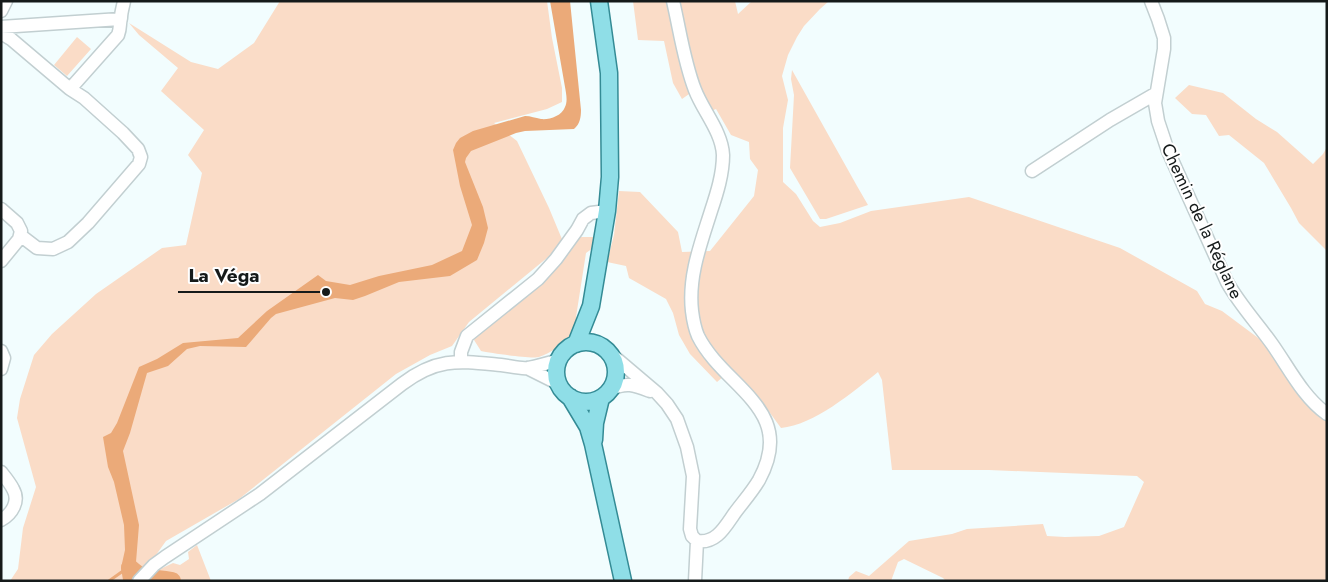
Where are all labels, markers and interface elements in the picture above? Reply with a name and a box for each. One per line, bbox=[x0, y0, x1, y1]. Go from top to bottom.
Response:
street label: Chemin de la Réglane bbox=[1155, 139, 1249, 303]
callout: La Véga bbox=[178, 258, 269, 292]
text: La Véga bbox=[188, 262, 260, 289]

